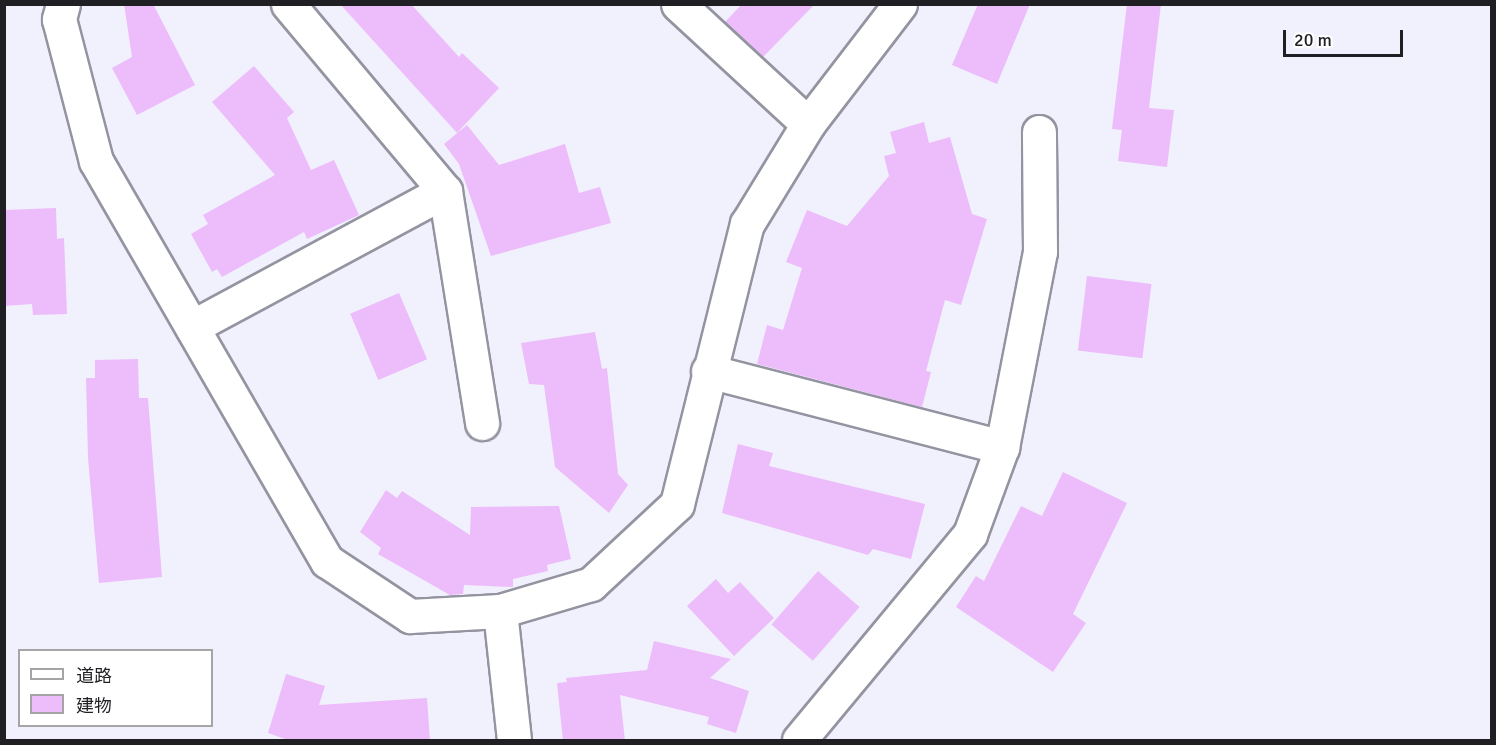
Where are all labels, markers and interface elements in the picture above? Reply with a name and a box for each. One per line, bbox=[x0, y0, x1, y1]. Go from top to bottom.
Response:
scale bar bbox=[1286, 18, 1406, 56]
text: 20 m bbox=[1294, 29, 1332, 51]
legend bbox=[18, 649, 213, 727]
text: 道路 bbox=[76, 665, 112, 687]
text: 建物 bbox=[76, 695, 112, 717]

